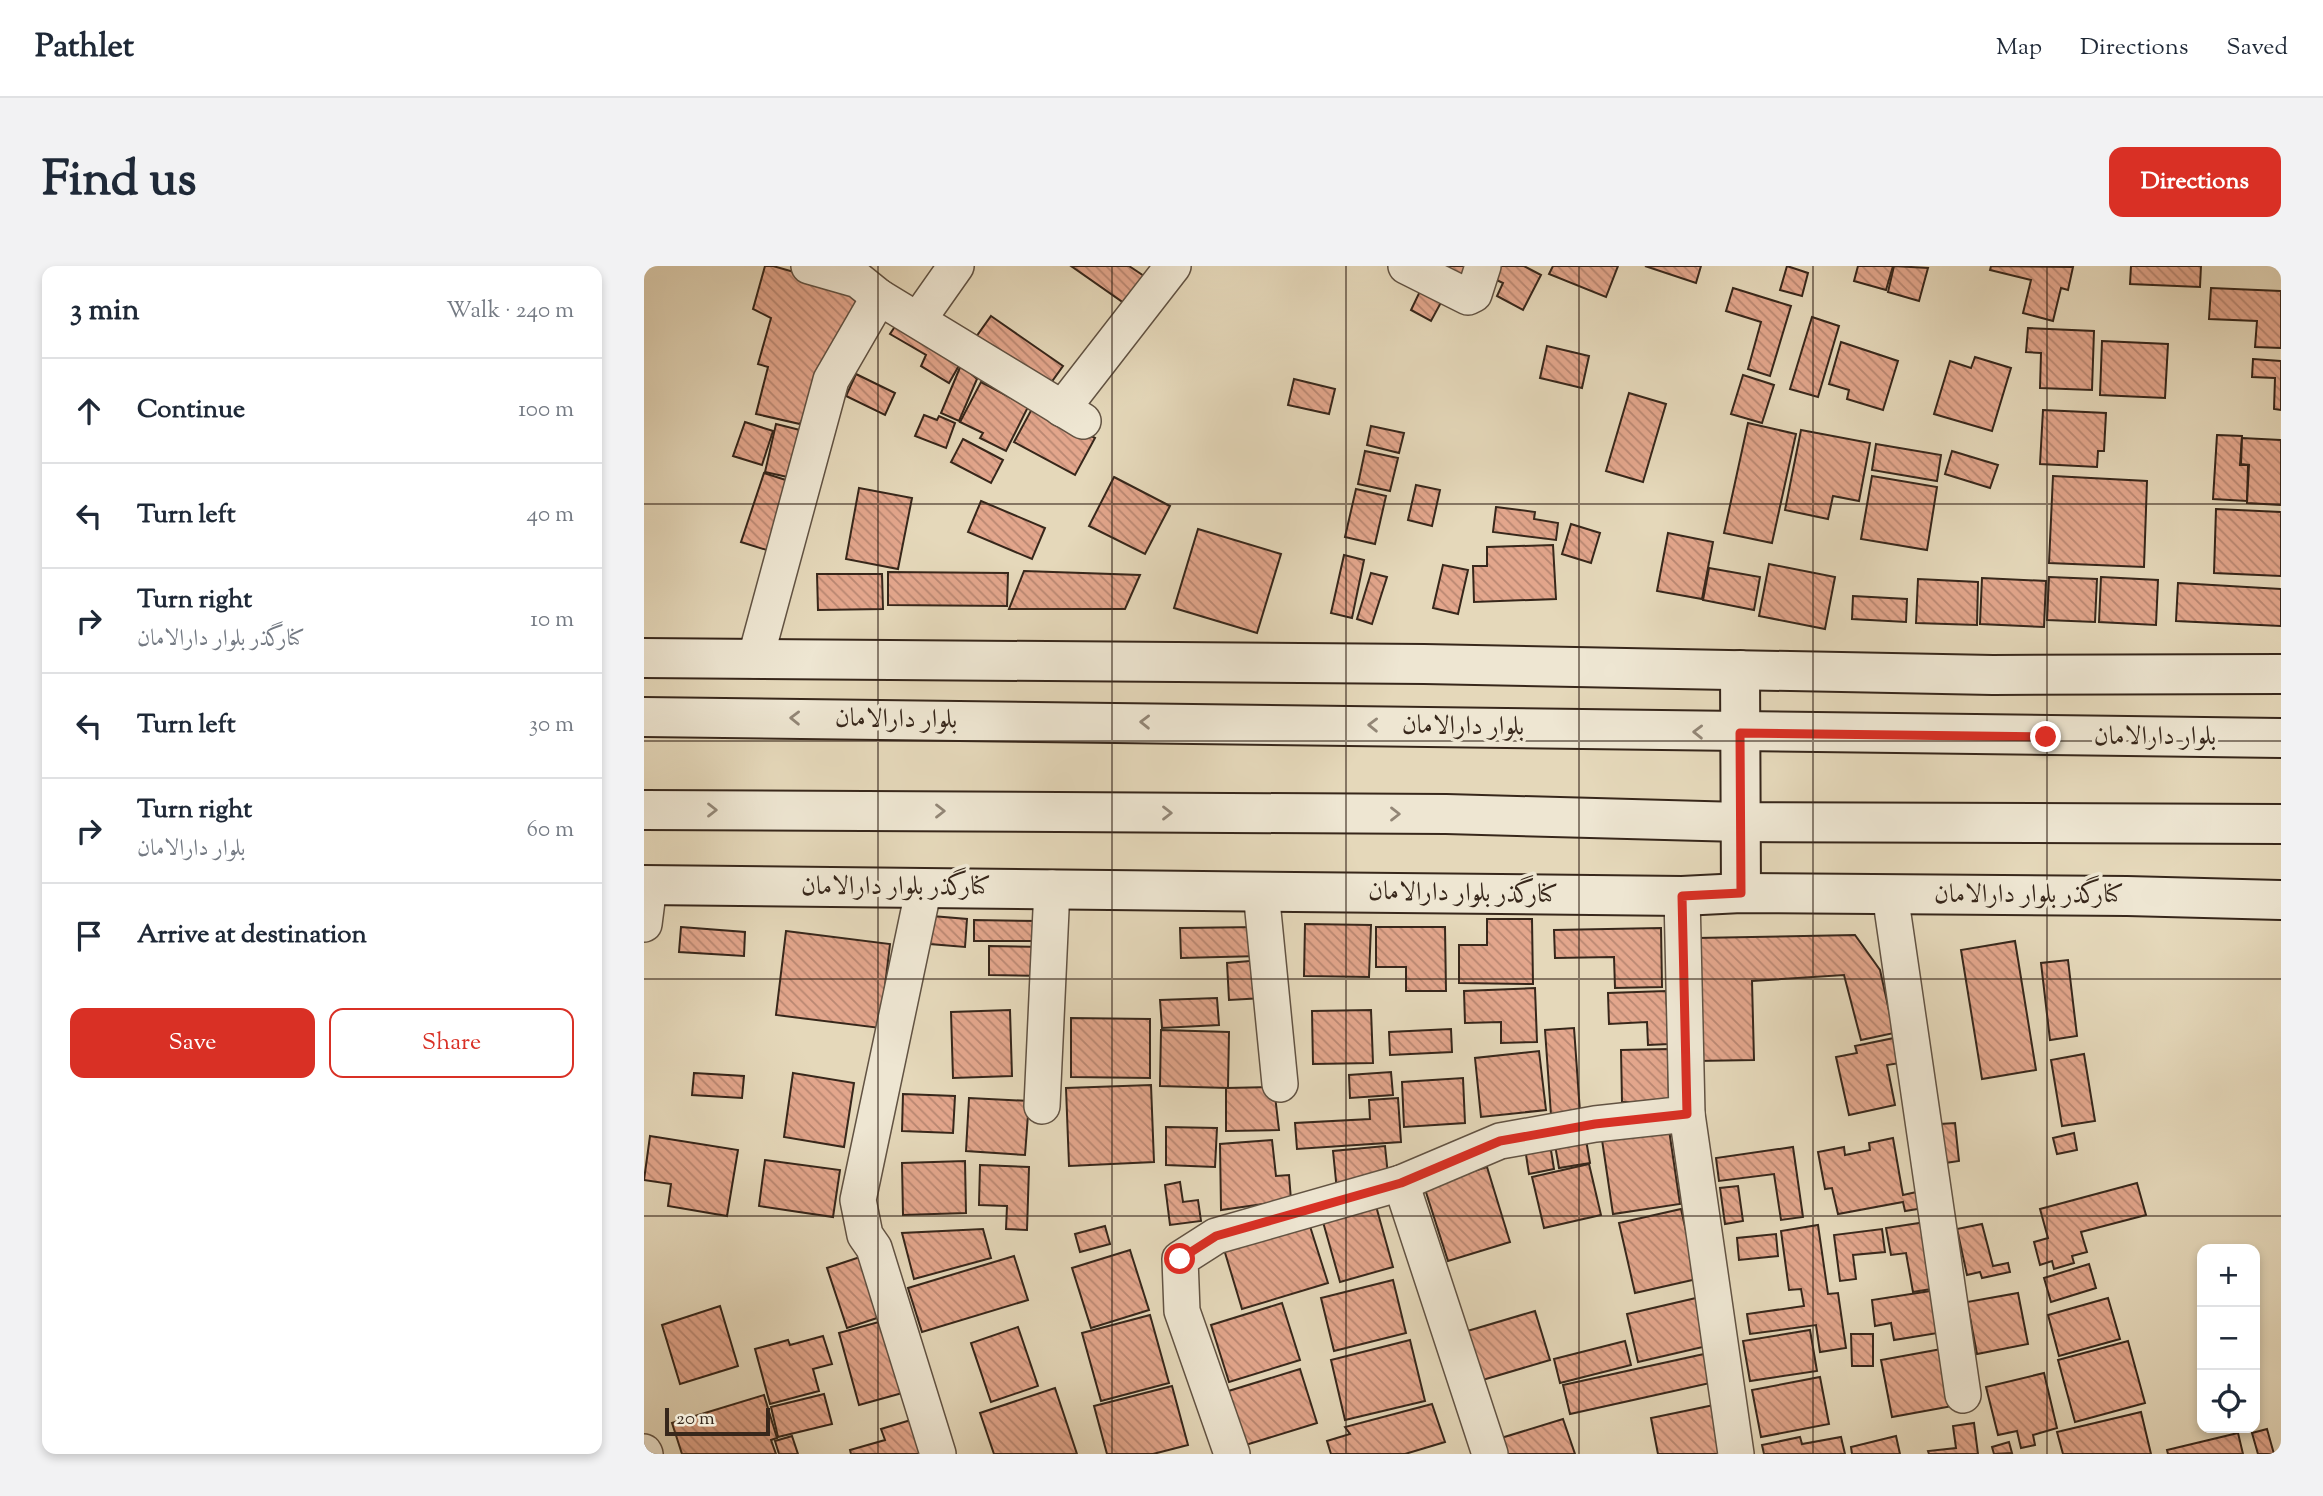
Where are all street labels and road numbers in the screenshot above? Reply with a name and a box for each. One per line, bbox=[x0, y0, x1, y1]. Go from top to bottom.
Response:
street label: بلوار دارالامان bbox=[834, 700, 958, 740]
street label: بلوار دارالامان bbox=[1401, 707, 1525, 747]
street label: بلوار دارالامان bbox=[2094, 719, 2216, 756]
street label: کنارگذر بلوار دارالامان bbox=[801, 867, 991, 906]
street label: کنارگذر بلوار دارالامان bbox=[1368, 872, 1558, 914]
street label: کنارگذر بلوار دارالامان bbox=[1934, 875, 2124, 914]

